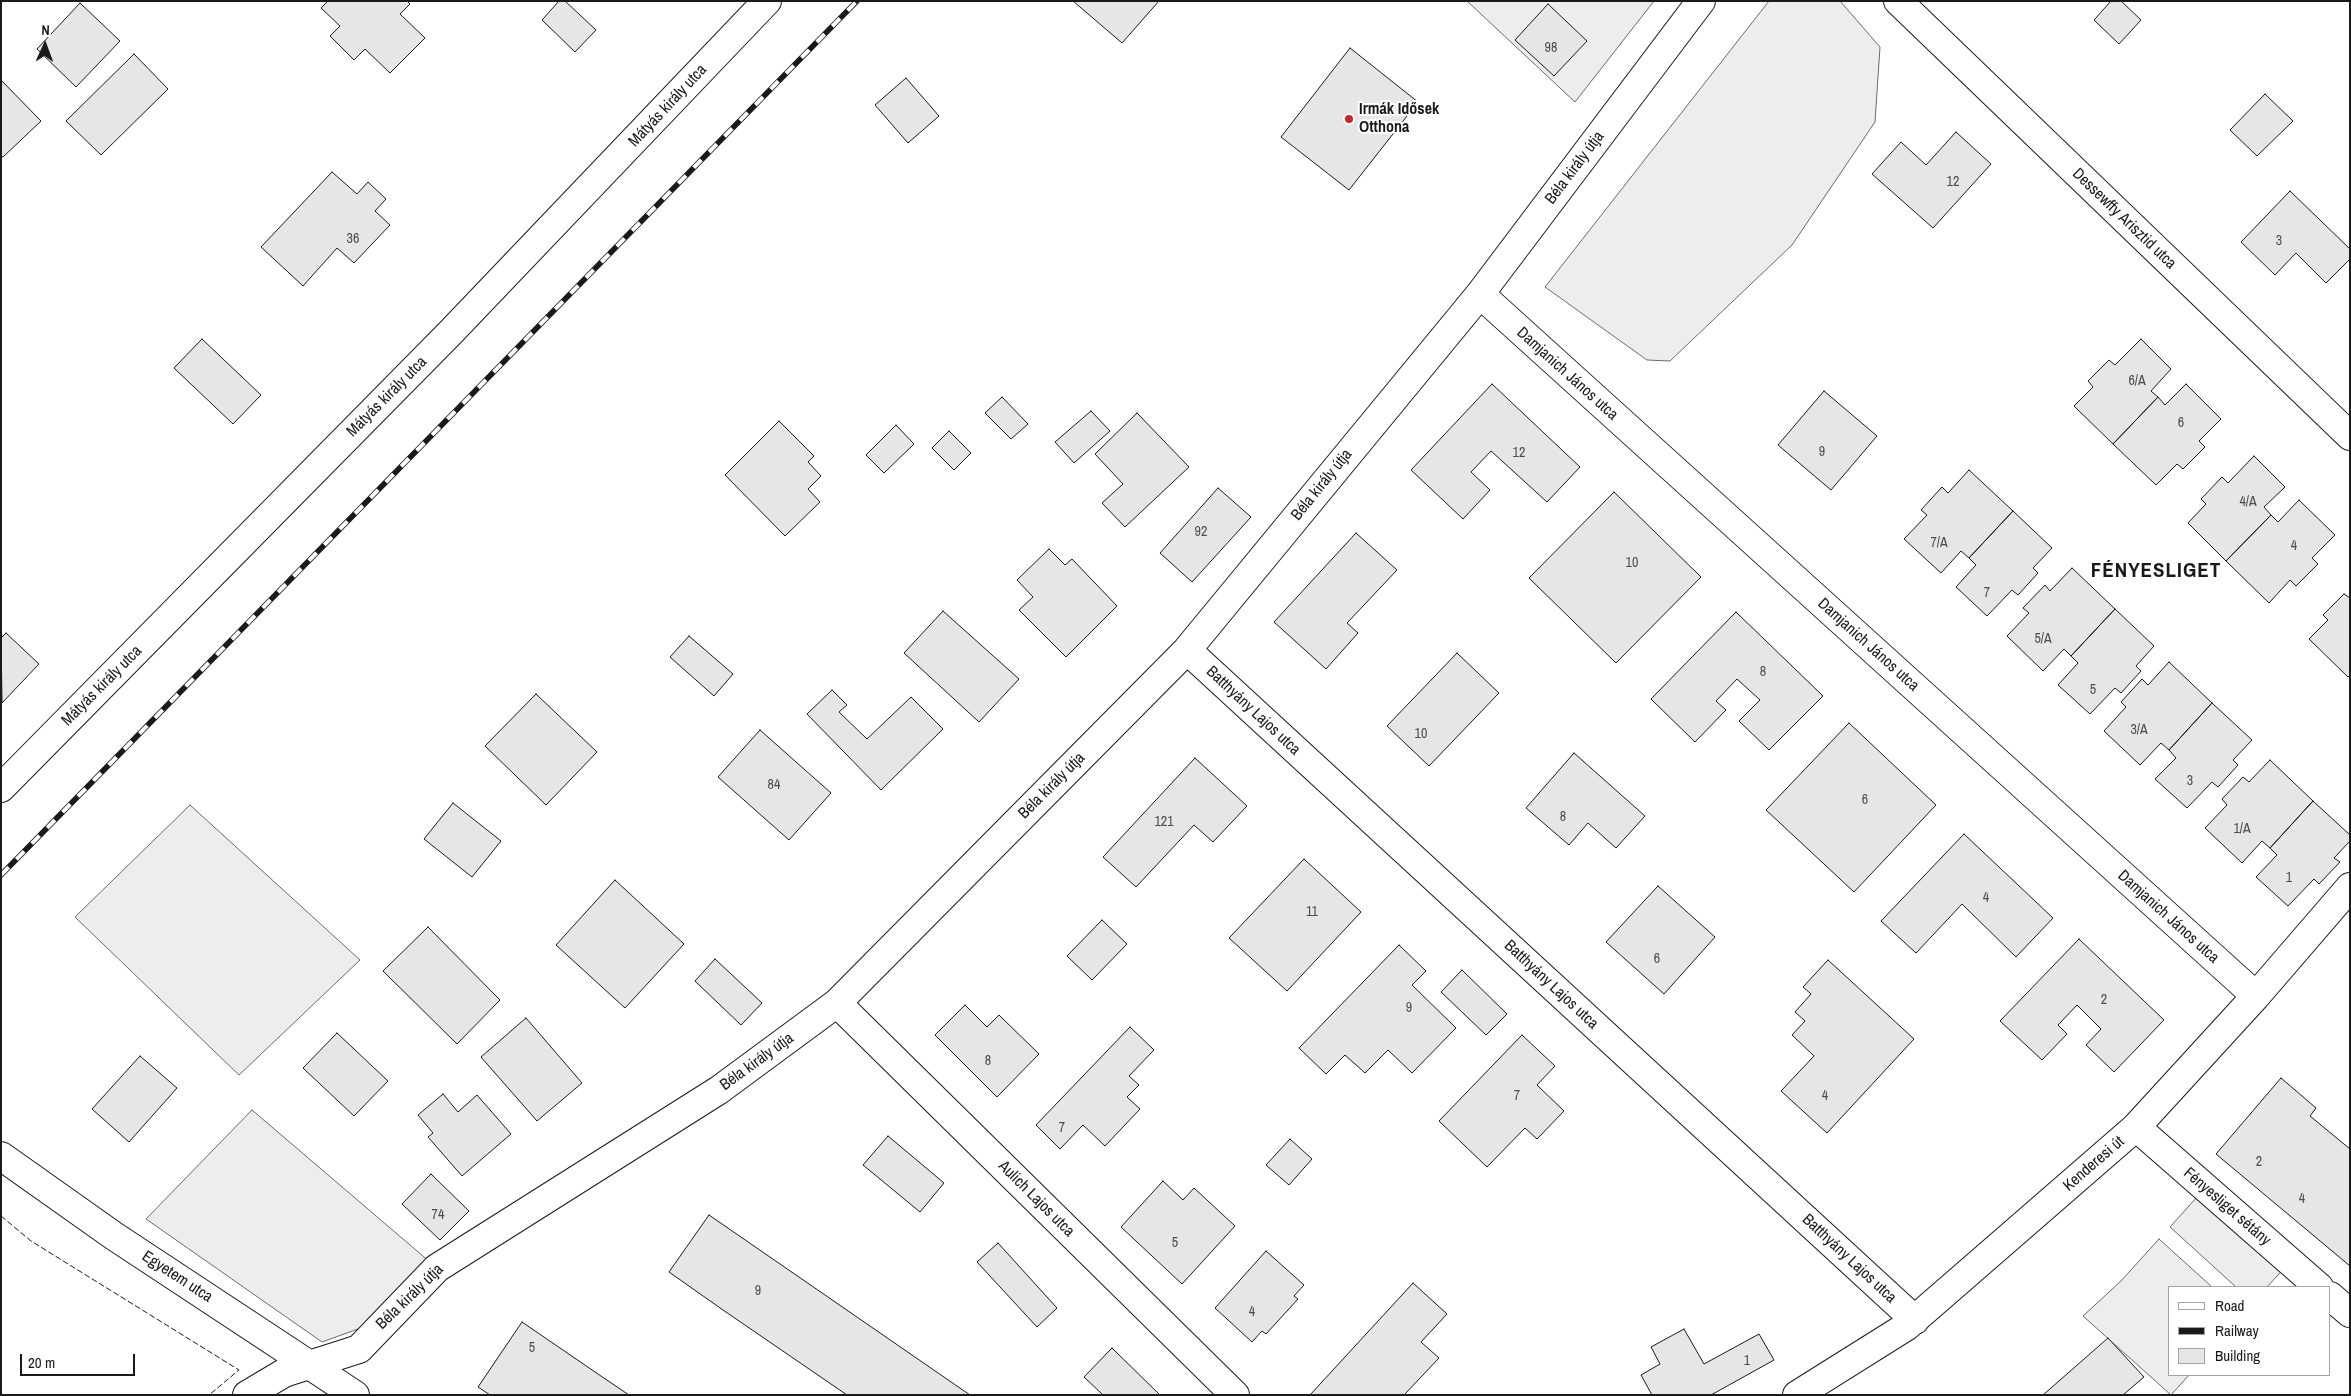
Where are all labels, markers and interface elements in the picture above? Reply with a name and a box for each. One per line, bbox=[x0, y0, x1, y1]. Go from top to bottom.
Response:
north arrow bbox=[20, 20, 70, 70]
text: N bbox=[41, 21, 50, 39]
house number: 98 bbox=[1545, 40, 1557, 56]
street label: Mátyás király utca bbox=[625, 61, 711, 151]
place label: Irmák Idősek Otthona bbox=[1359, 100, 1439, 138]
marker: Irmák Idősek Otthona bbox=[1343, 113, 1355, 125]
street label: Béla király útja bbox=[1541, 128, 1609, 208]
street label: Dessewffy Arisztid utca bbox=[2068, 165, 2180, 273]
house number: 12 bbox=[1947, 174, 1959, 190]
house number: 36 bbox=[347, 231, 359, 247]
house number: 3 bbox=[2276, 233, 2282, 249]
street label: Damjanich János utca bbox=[1512, 323, 1622, 425]
street label: Mátyás király utca bbox=[343, 353, 431, 441]
house number: 6/A bbox=[2128, 373, 2146, 389]
house number: 6 bbox=[2178, 415, 2184, 431]
house number: 9 bbox=[1819, 444, 1825, 460]
house number: 12 bbox=[1513, 445, 1525, 461]
street label: Béla király útja bbox=[1287, 446, 1357, 524]
house number: 4/A bbox=[2239, 494, 2257, 510]
house number: 92 bbox=[1195, 524, 1207, 540]
house number: 7/A bbox=[1930, 535, 1948, 551]
house number: 4 bbox=[2291, 538, 2297, 554]
house number: 10 bbox=[1626, 555, 1638, 571]
district label: FÉNYESLIGET bbox=[2089, 558, 2223, 584]
house number: 7 bbox=[1984, 585, 1990, 601]
street label: Damjanich János utca bbox=[1813, 594, 1923, 696]
house number: 5/A bbox=[2034, 631, 2052, 647]
street label: Mátyás király utca bbox=[58, 642, 146, 730]
street label: Batthyány Lajos utca bbox=[1202, 662, 1304, 760]
house number: 8 bbox=[1760, 664, 1766, 680]
house number: 5 bbox=[2090, 682, 2096, 698]
house number: 3/A bbox=[2130, 722, 2148, 738]
house number: 10 bbox=[1415, 726, 1427, 742]
street label: Béla király útja bbox=[1015, 749, 1089, 823]
house number: 3 bbox=[2187, 773, 2193, 789]
house number: 84 bbox=[768, 777, 780, 793]
house number: 6 bbox=[1862, 792, 1868, 808]
house number: 8 bbox=[1560, 809, 1566, 825]
house number: 121 bbox=[1154, 814, 1174, 830]
house number: 1/A bbox=[2233, 821, 2251, 837]
street label: Damjanich János utca bbox=[2113, 866, 2223, 968]
house number: 1 bbox=[2286, 870, 2292, 886]
house number: 4 bbox=[1983, 890, 1989, 906]
house number: 11 bbox=[1306, 904, 1318, 920]
street label: Batthyány Lajos utca bbox=[1500, 936, 1602, 1034]
house number: 6 bbox=[1654, 951, 1660, 967]
house number: 2 bbox=[2101, 992, 2107, 1008]
house number: 9 bbox=[1406, 1000, 1412, 1016]
street label: Béla király útja bbox=[717, 1029, 797, 1095]
house number: 8 bbox=[985, 1053, 991, 1069]
house number: 7 bbox=[1514, 1088, 1520, 1104]
house number: 4 bbox=[1822, 1088, 1828, 1104]
house number: 7 bbox=[1059, 1120, 1065, 1136]
street label: Kenderesi út bbox=[2060, 1132, 2128, 1196]
house number: 2 bbox=[2256, 1154, 2262, 1170]
street label: Aulich Lajos utca bbox=[994, 1157, 1078, 1241]
street label: Fényesliget sétány bbox=[2179, 1164, 2275, 1250]
house number: 4 bbox=[2299, 1191, 2305, 1207]
house number: 74 bbox=[432, 1207, 444, 1223]
street label: Batthyány Lajos utca bbox=[1798, 1210, 1900, 1308]
house number: 5 bbox=[1172, 1235, 1178, 1251]
street label: Egyetem utca bbox=[138, 1247, 216, 1307]
street label: Béla király útja bbox=[372, 1260, 448, 1334]
house number: 9 bbox=[755, 1283, 761, 1299]
legend bbox=[2168, 1286, 2331, 1376]
text: Road bbox=[2215, 1295, 2244, 1316]
house number: 4 bbox=[1249, 1304, 1255, 1320]
text: Railway bbox=[2215, 1320, 2259, 1341]
house number: 5 bbox=[529, 1340, 535, 1356]
scale bar bbox=[22, 1344, 138, 1376]
text: Building bbox=[2215, 1345, 2260, 1366]
text: 20 m bbox=[28, 1352, 55, 1373]
house number: 1 bbox=[1744, 1353, 1750, 1369]

